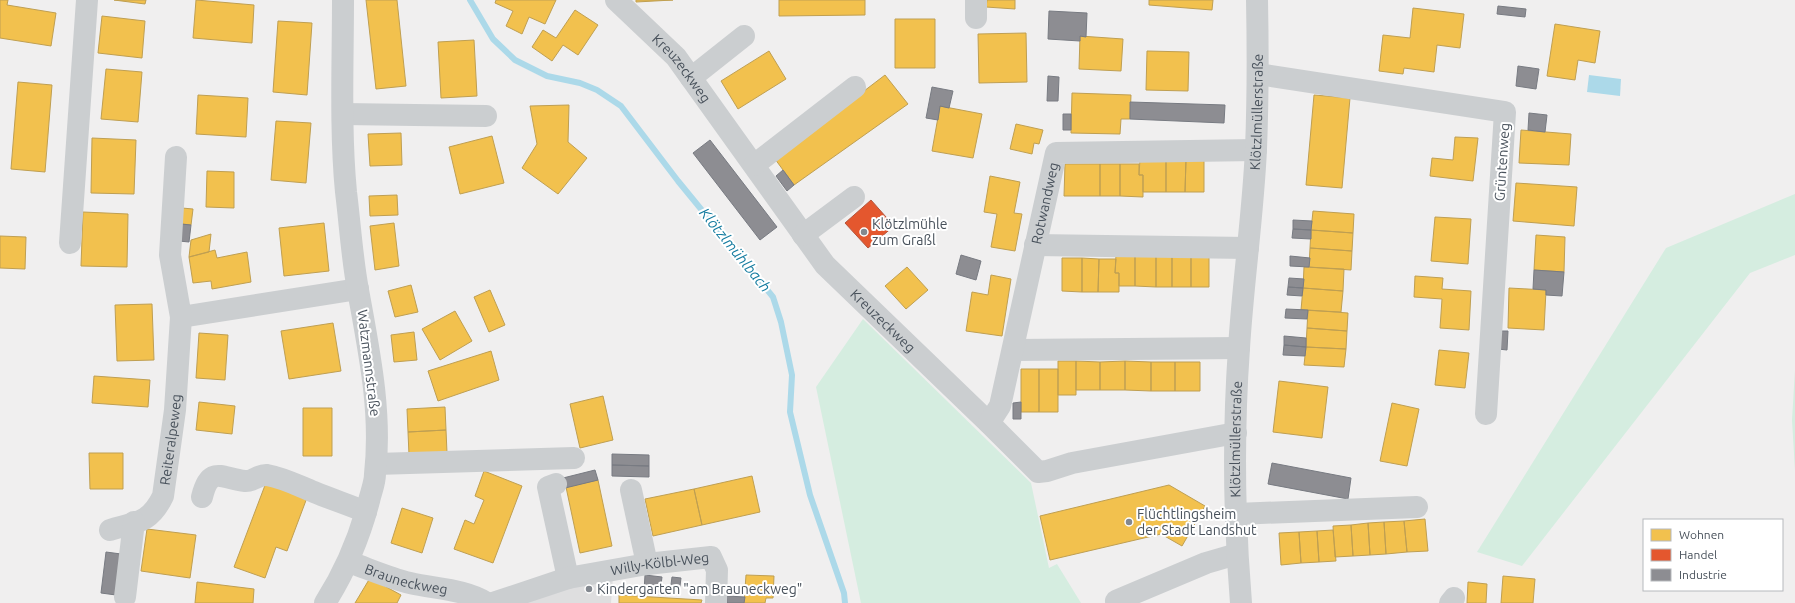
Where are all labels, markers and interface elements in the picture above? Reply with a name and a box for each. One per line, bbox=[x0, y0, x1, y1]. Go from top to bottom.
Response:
street label: Kreuzeckweg bbox=[649, 31, 714, 106]
street label: Klötzlmüllerstraße bbox=[1247, 54, 1266, 171]
street label: Grüntenweg bbox=[1491, 122, 1513, 202]
street label: Rotwandweg bbox=[1028, 161, 1062, 246]
water label: Klötzlmühlbach bbox=[696, 204, 775, 295]
place label: Klötzlmühle zum Graßl bbox=[872, 216, 947, 248]
marker: Klötzlmühle zum Graßl bbox=[859, 227, 869, 237]
street label: Kreuzeckweg bbox=[847, 286, 919, 356]
street label: Watzmannstraße bbox=[355, 309, 383, 417]
street label: Klötzlmüllerstraße bbox=[1227, 380, 1245, 498]
street label: Reiteralpeweg bbox=[157, 393, 184, 486]
place label: Flüchtlingsheim der Stadt Landshut bbox=[1137, 506, 1257, 538]
marker: Flüchtlingsheim der Stadt Landshut bbox=[1124, 517, 1134, 527]
legend bbox=[1643, 519, 1783, 591]
text: Wohnen bbox=[1679, 528, 1724, 541]
text: Handel bbox=[1679, 548, 1717, 561]
street label: Willy-Kölbl-Weg bbox=[609, 549, 710, 578]
street label: Brauneckweg bbox=[362, 560, 449, 597]
text: Industrie bbox=[1679, 568, 1727, 581]
place label: Kindergarten "am Brauneckweg" bbox=[597, 581, 802, 597]
marker: Kindergarten "am Brauneckweg" bbox=[584, 584, 594, 594]

